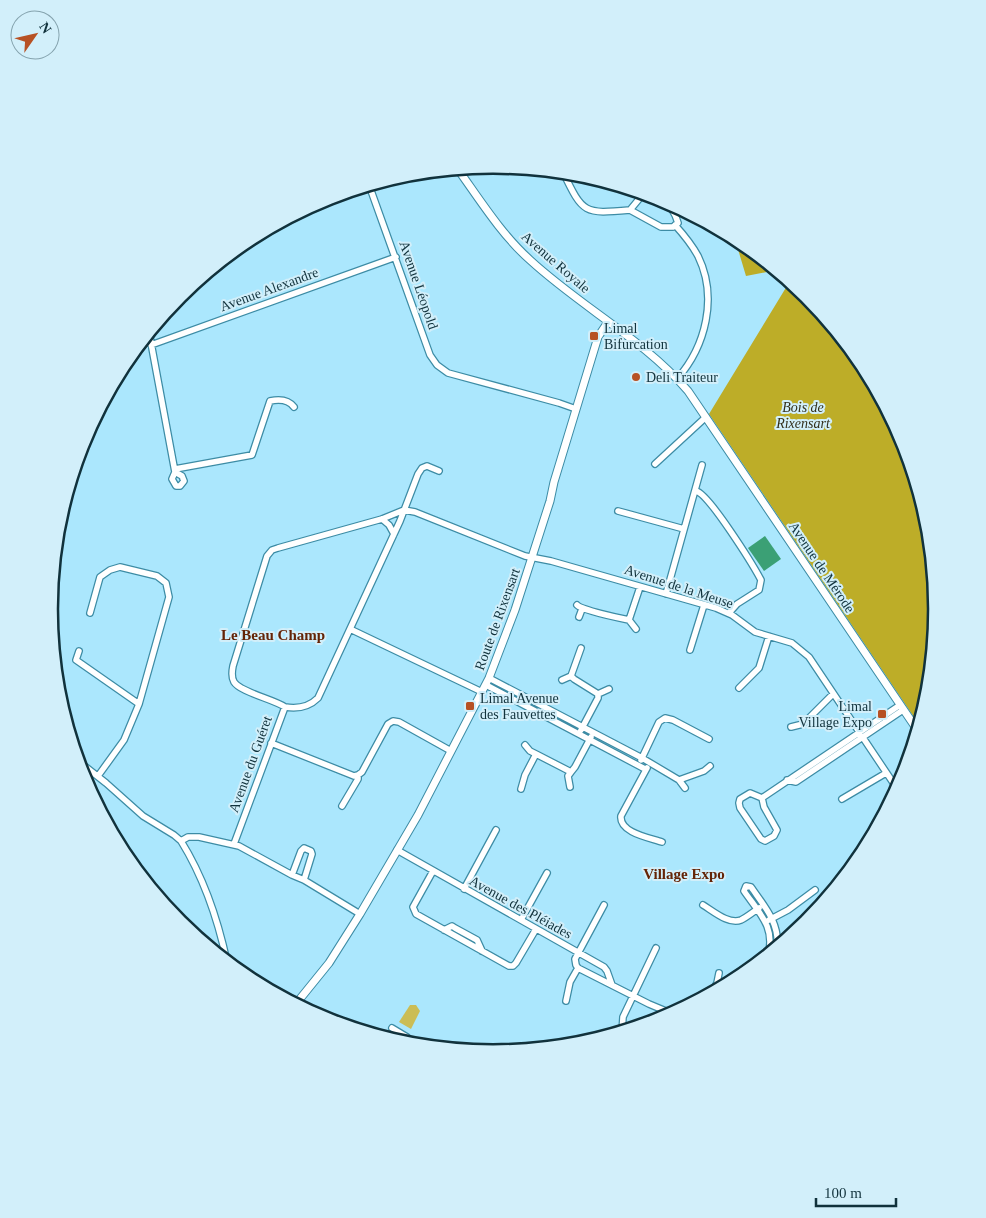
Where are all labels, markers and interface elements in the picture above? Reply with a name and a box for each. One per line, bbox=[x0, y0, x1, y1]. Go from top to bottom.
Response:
north arrow bbox=[10, 10, 60, 60]
text: N bbox=[36, 20, 54, 36]
street label: Avenue Royale bbox=[518, 229, 593, 296]
street label: Avenue Léopold bbox=[396, 239, 441, 331]
street label: Avenue Alexandre bbox=[218, 265, 320, 314]
place label: Limal Bifurcation bbox=[604, 321, 668, 352]
marker: Limal Bifurcation bbox=[588, 330, 600, 342]
place label: Deli Traiteur bbox=[646, 370, 718, 385]
marker: Deli Traiteur bbox=[630, 371, 642, 383]
park label: Bois de Rixensart bbox=[775, 400, 831, 431]
street label: Avenue de Mérode bbox=[786, 519, 858, 616]
street label: Avenue de la Meuse bbox=[622, 562, 735, 611]
street label: Route de Rixensart bbox=[472, 566, 523, 672]
district label: Le Beau Champ bbox=[221, 627, 325, 643]
place label: Limal Avenue des Fauvettes bbox=[480, 691, 559, 722]
place label: Limal Village Expo bbox=[799, 699, 872, 730]
marker: Limal Avenue des Fauvettes bbox=[464, 700, 476, 712]
marker: Limal Village Expo bbox=[876, 708, 888, 720]
street label: Avenue du Guéret bbox=[226, 714, 275, 814]
district label: Village Expo bbox=[643, 866, 725, 882]
street label: Avenue des Pléiades bbox=[467, 873, 575, 942]
scale bar bbox=[816, 1176, 896, 1208]
text: 100 m bbox=[824, 1185, 862, 1201]

